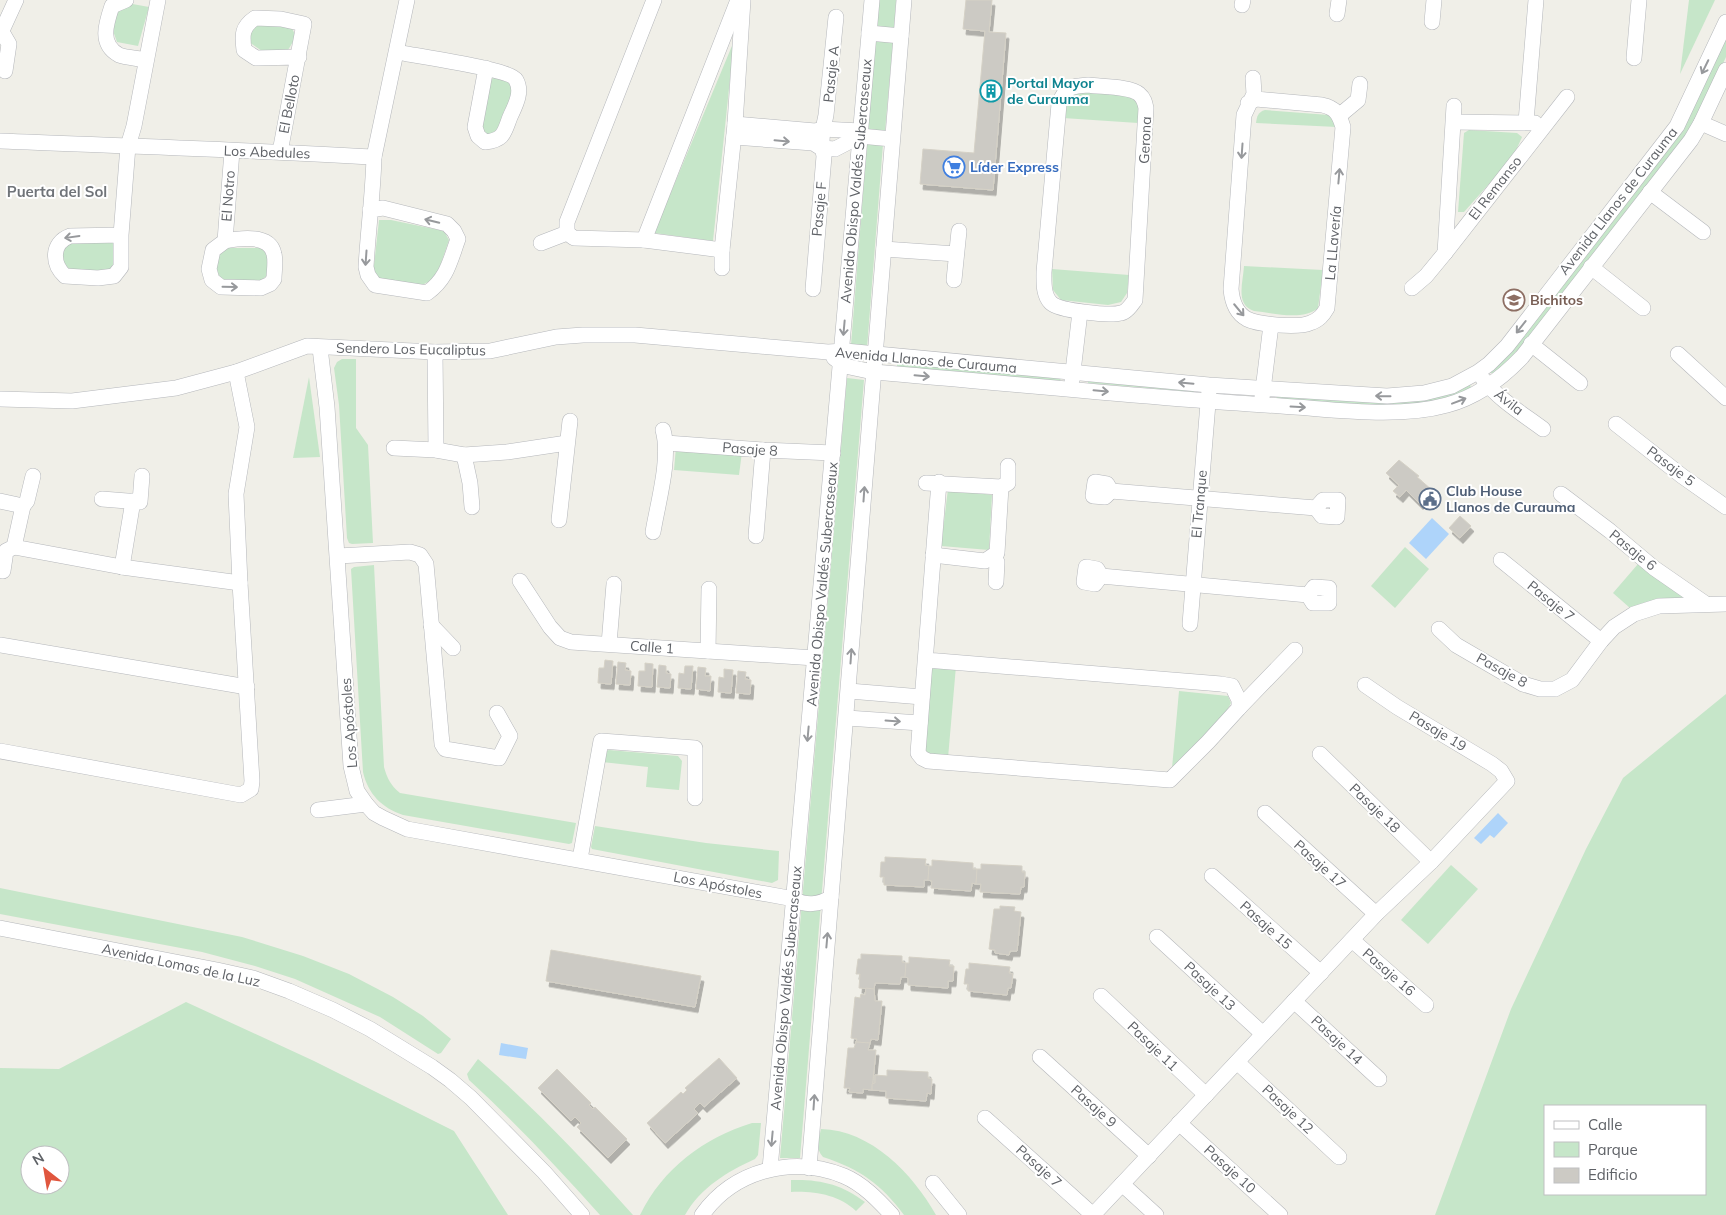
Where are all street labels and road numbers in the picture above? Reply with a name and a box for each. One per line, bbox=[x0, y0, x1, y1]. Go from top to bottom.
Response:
street label: Pasaje A bbox=[819, 44, 843, 103]
street label: Avenida Obispo Valdés Subercaseaux bbox=[836, 58, 876, 304]
street label: El Belloto bbox=[274, 73, 304, 135]
street label: Gerona bbox=[1135, 116, 1155, 164]
street label: Avenida Llanos de Curauma bbox=[1555, 124, 1681, 278]
street label: Los Abedules bbox=[223, 141, 311, 163]
street label: El Remanso bbox=[1464, 152, 1526, 224]
street label: El Notro bbox=[217, 170, 239, 222]
street label: Pasaje F bbox=[808, 181, 830, 237]
street label: La LLavería bbox=[1321, 205, 1345, 281]
street label: Sendero Los Eucaliptus bbox=[336, 339, 486, 359]
street label: Avenida Llanos de Curauma bbox=[834, 343, 1018, 377]
street label: Ávila bbox=[1491, 385, 1527, 419]
street label: Pasaje 8 bbox=[722, 438, 778, 460]
street label: Pasaje 5 bbox=[1643, 442, 1699, 490]
street label: Avenida Obispo Valdés Subercaseaux bbox=[802, 461, 842, 707]
street label: El Tranque bbox=[1187, 469, 1211, 539]
street label: Pasaje 6 bbox=[1606, 526, 1660, 574]
street label: Pasaje 7 bbox=[1524, 577, 1578, 625]
street label: Calle 1 bbox=[629, 636, 675, 658]
street label: Pasaje 8 bbox=[1473, 649, 1531, 691]
street label: Los Apóstoles bbox=[337, 677, 361, 769]
street label: Pasaje 19 bbox=[1406, 707, 1470, 755]
street label: Pasaje 18 bbox=[1346, 779, 1404, 837]
street label: Pasaje 17 bbox=[1290, 836, 1350, 892]
street label: Avenida Obispo Valdés Subercaseaux bbox=[766, 865, 806, 1111]
street label: Los Apóstoles bbox=[672, 868, 764, 902]
street label: Pasaje 15 bbox=[1236, 897, 1296, 953]
street label: Avenida Lomas de la Luz bbox=[100, 939, 262, 991]
street label: Pasaje 16 bbox=[1359, 944, 1419, 1000]
street label: Pasaje 13 bbox=[1180, 958, 1240, 1014]
street label: Pasaje 14 bbox=[1307, 1012, 1367, 1069]
street label: Pasaje 11 bbox=[1124, 1017, 1182, 1075]
street label: Pasaje 9 bbox=[1067, 1081, 1121, 1131]
street label: Pasaje 12 bbox=[1258, 1081, 1318, 1137]
street label: Pasaje 7 bbox=[1012, 1141, 1066, 1191]
street label: Pasaje 10 bbox=[1200, 1141, 1260, 1197]

